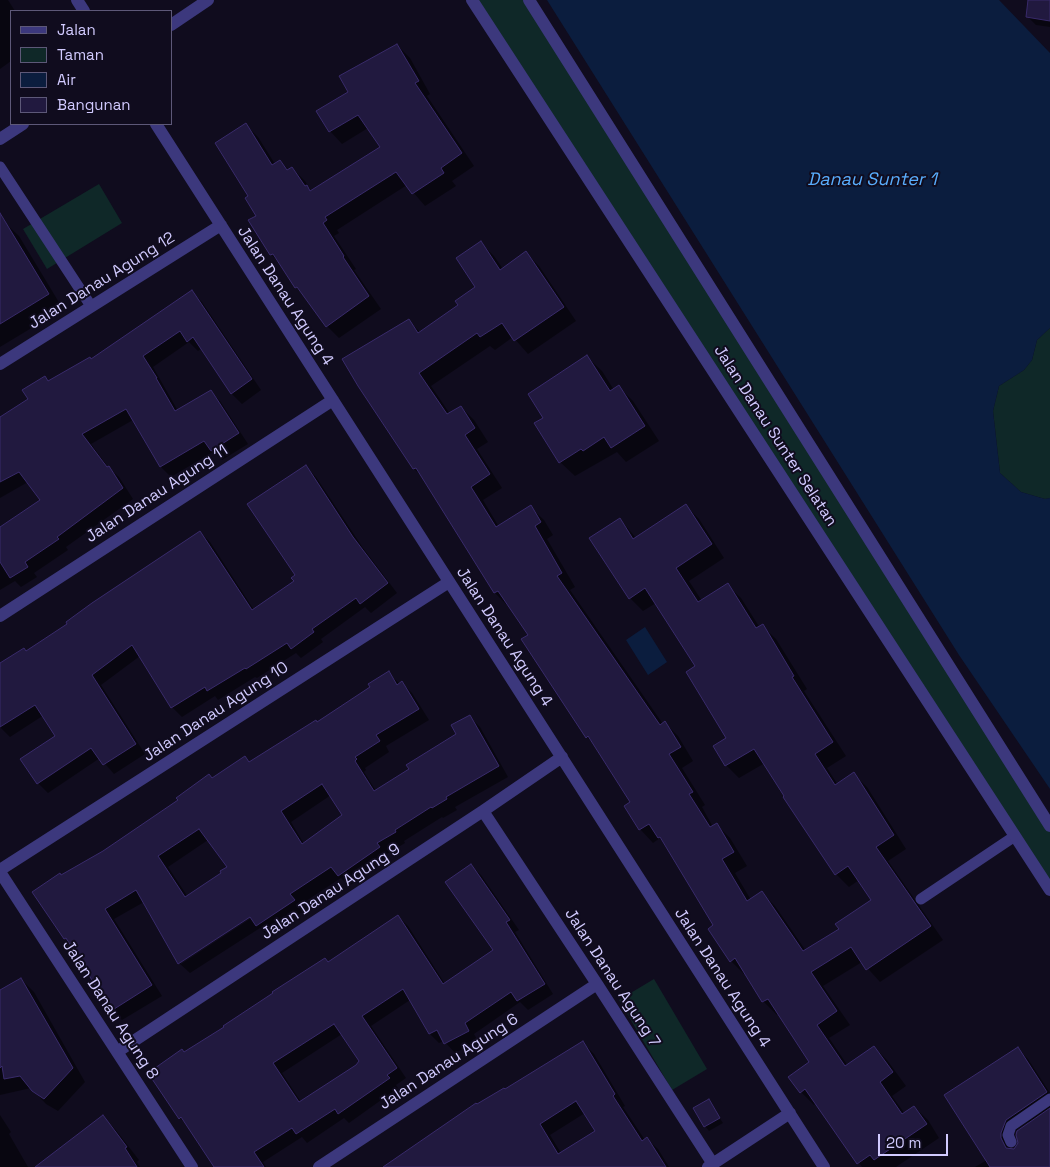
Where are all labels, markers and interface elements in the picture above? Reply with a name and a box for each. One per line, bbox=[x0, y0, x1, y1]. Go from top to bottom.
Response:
legend bbox=[10, 10, 172, 125]
text: Jalan bbox=[57, 20, 96, 39]
text: Taman bbox=[57, 45, 104, 64]
text: Air bbox=[57, 70, 76, 89]
text: Bangunan bbox=[57, 95, 131, 114]
water label: Danau Sunter 1 bbox=[807, 169, 937, 191]
street label: Jalan Danau Agung 4 bbox=[233, 223, 337, 369]
street label: Jalan Danau Agung 12 bbox=[25, 228, 179, 334]
street label: Jalan Danau Sunter Selatan bbox=[709, 342, 841, 530]
street label: Jalan Danau Agung 11 bbox=[82, 441, 232, 547]
street label: Jalan Danau Agung 4 bbox=[452, 564, 556, 710]
street label: Jalan Danau Agung 10 bbox=[140, 658, 292, 766]
street label: Jalan Danau Agung 9 bbox=[258, 840, 404, 944]
street label: Jalan Danau Agung 7 bbox=[560, 905, 664, 1051]
street label: Jalan Danau Agung 4 bbox=[670, 905, 774, 1051]
street label: Jalan Danau Agung 8 bbox=[58, 937, 162, 1083]
street label: Jalan Danau Agung 6 bbox=[376, 1010, 522, 1114]
scale bar bbox=[880, 1124, 950, 1156]
text: 20 m bbox=[886, 1133, 921, 1152]

